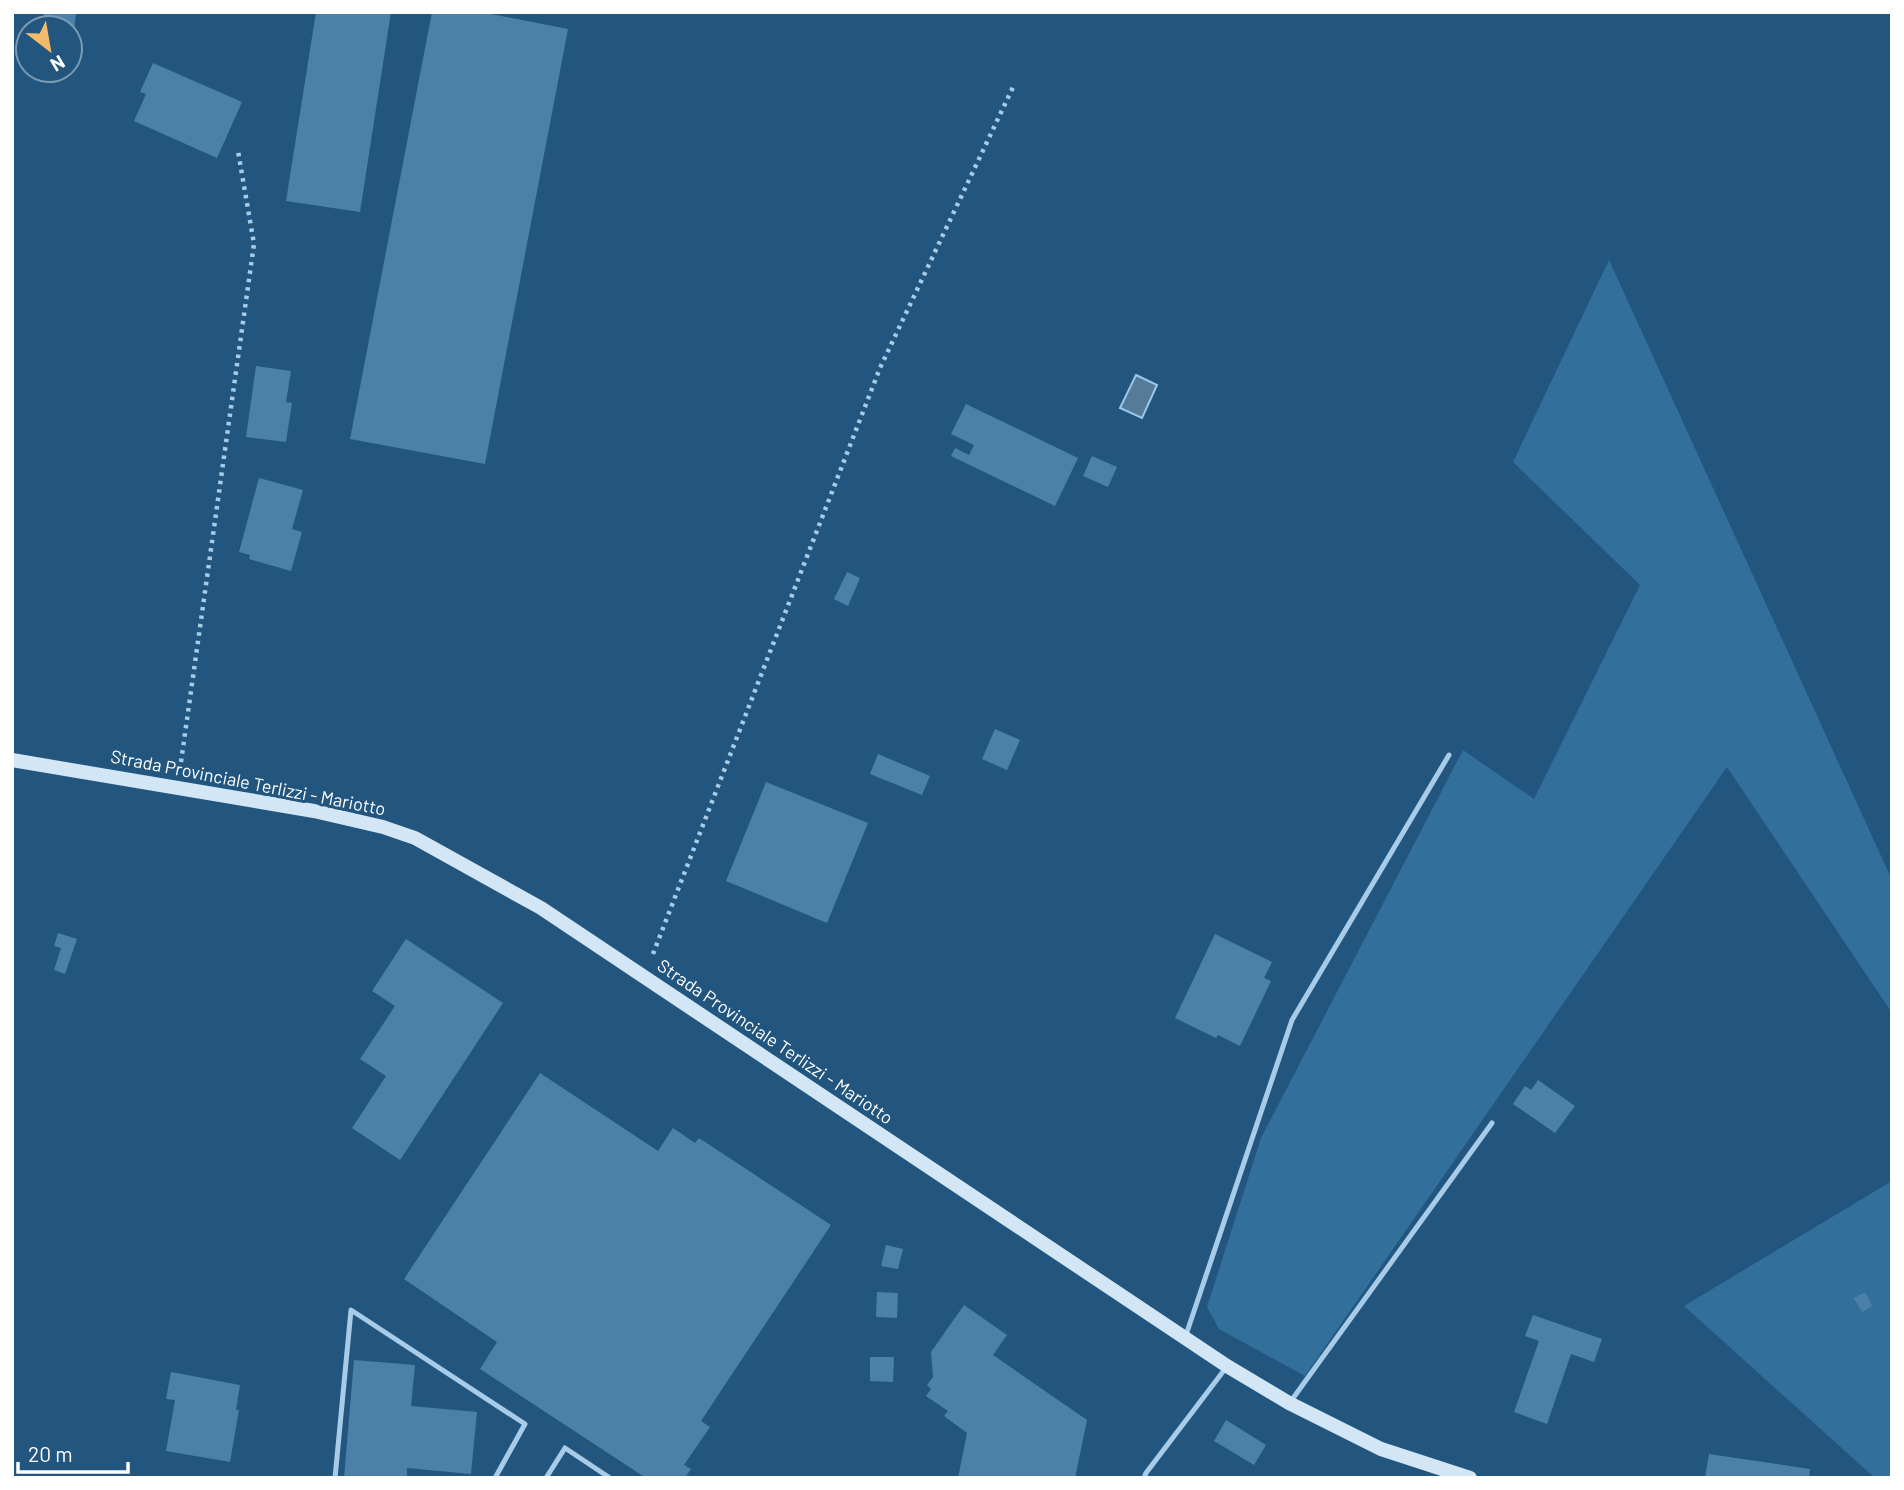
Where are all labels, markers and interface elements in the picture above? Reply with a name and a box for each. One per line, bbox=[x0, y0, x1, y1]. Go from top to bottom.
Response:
north arrow bbox=[14, 14, 84, 84]
text: N bbox=[47, 51, 69, 77]
street label: Strada Provinciale Terlizzi - Mariotto bbox=[109, 745, 387, 819]
street label: Strada Provinciale Terlizzi - Mariotto bbox=[654, 954, 898, 1128]
scale bar bbox=[18, 1430, 128, 1474]
text: 20 m bbox=[28, 1441, 73, 1466]

